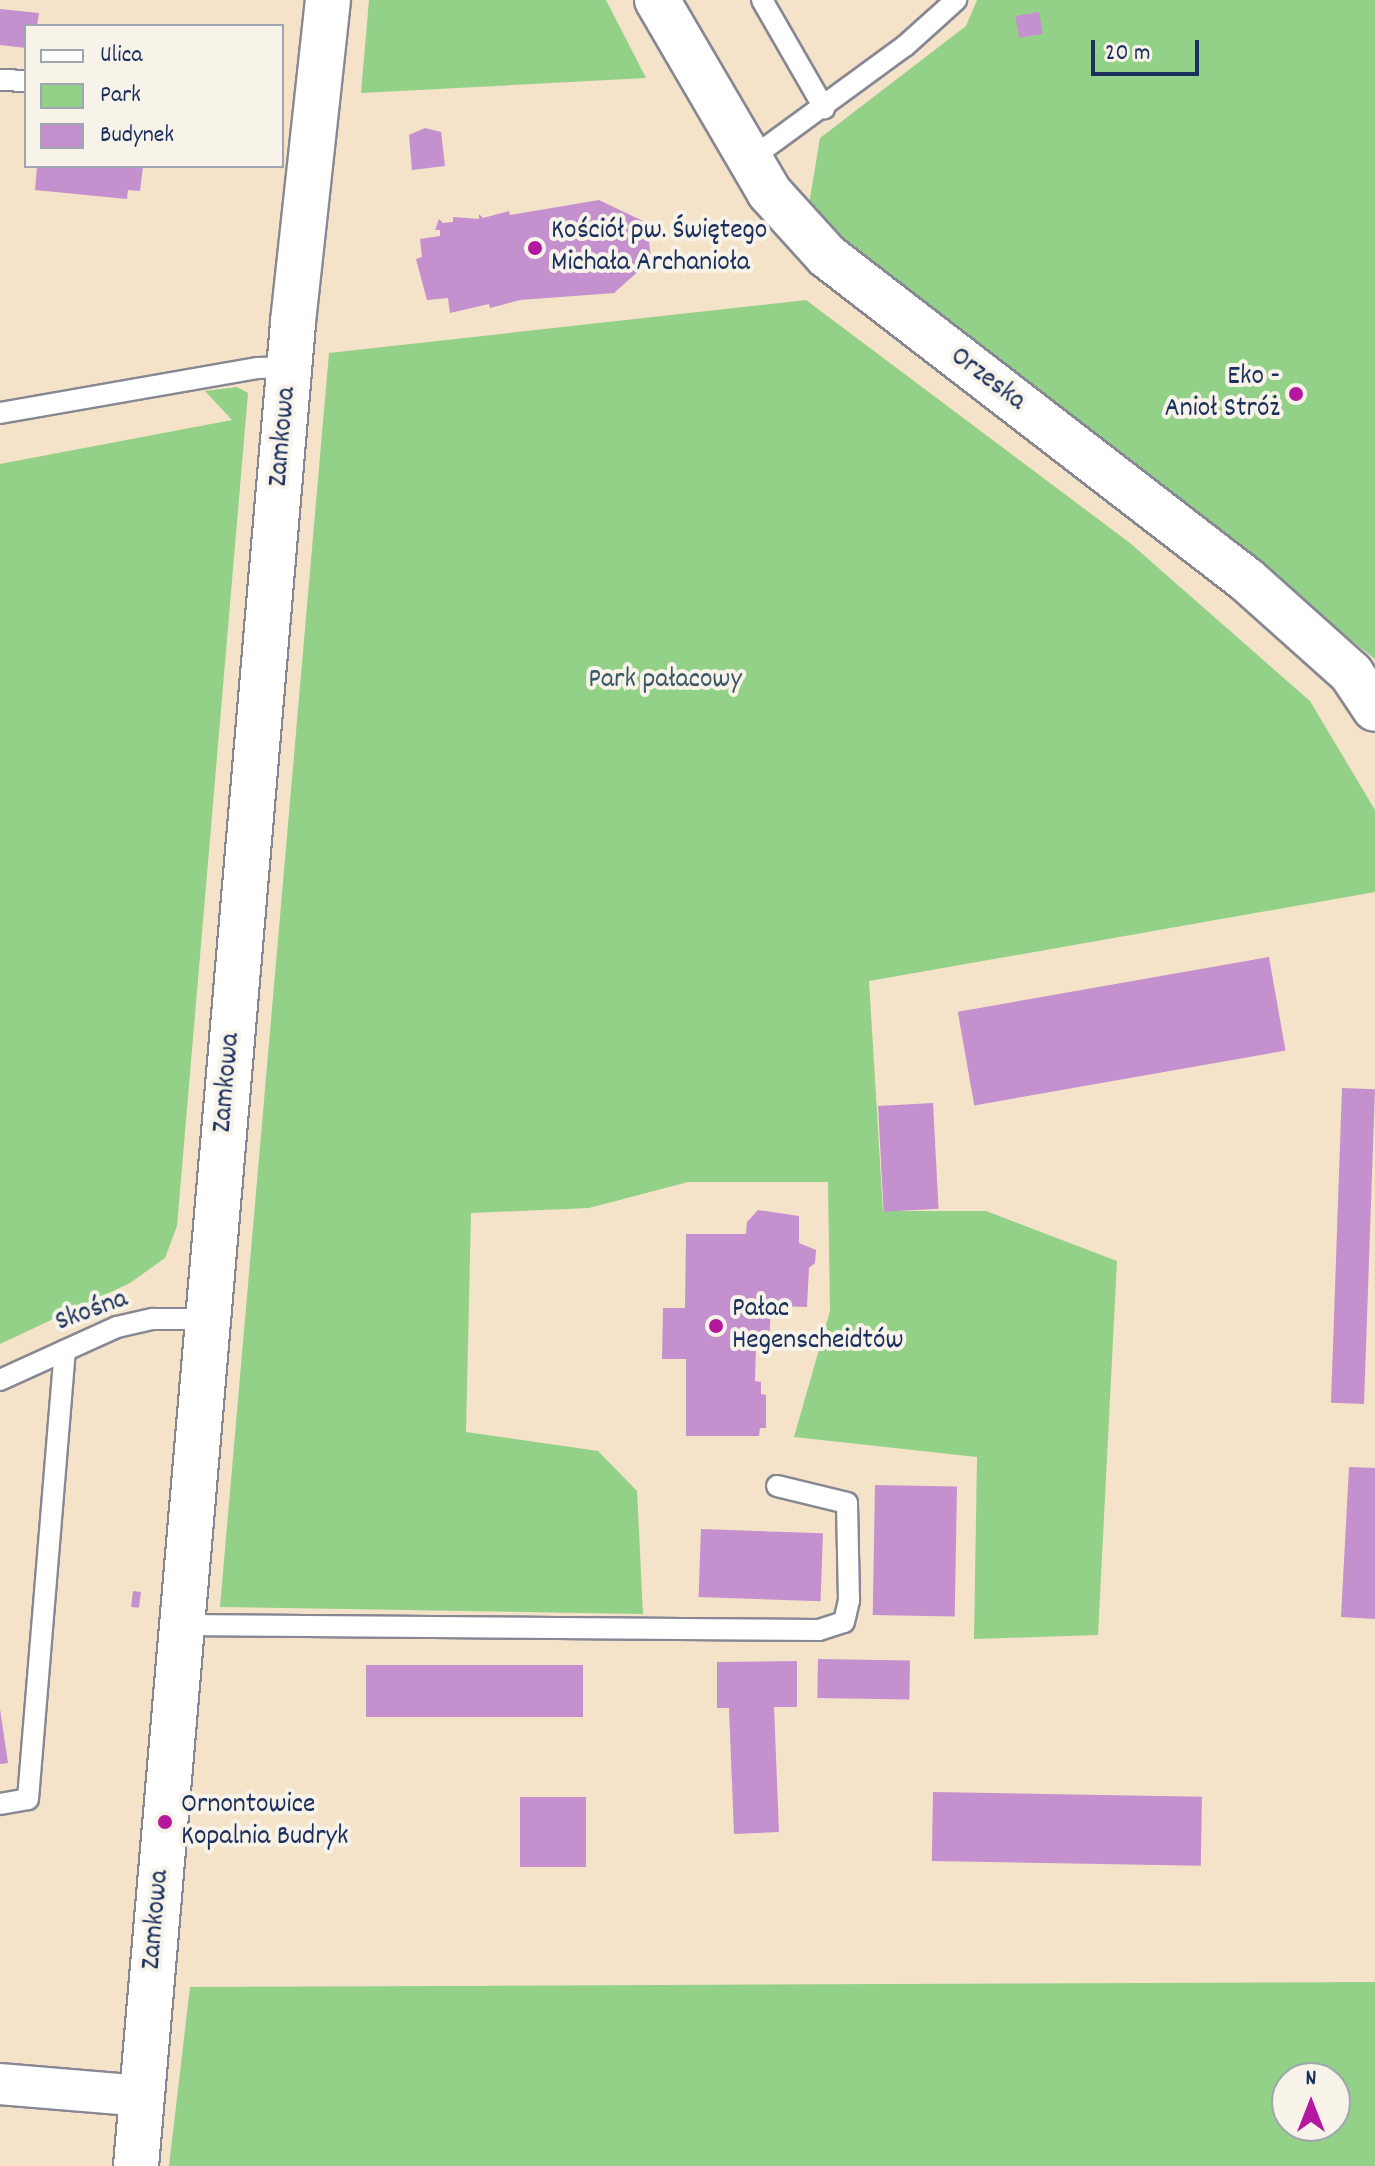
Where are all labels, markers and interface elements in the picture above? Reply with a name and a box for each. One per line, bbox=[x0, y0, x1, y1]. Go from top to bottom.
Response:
legend bbox=[24, 24, 284, 168]
scale bar bbox=[1095, 24, 1203, 74]
text: 20 m bbox=[1105, 37, 1151, 71]
text: Ulica bbox=[100, 39, 143, 73]
text: Park bbox=[100, 79, 141, 113]
text: Budynek bbox=[100, 119, 174, 153]
place label: Kościół pw. Świętego Michała Archanioła bbox=[551, 215, 767, 281]
marker: Kościół pw. Świętego Michała Archanioła bbox=[526, 239, 544, 257]
street label: Orzeska bbox=[943, 341, 1031, 419]
place label: Eko - Anioł Stróż bbox=[1165, 361, 1280, 427]
marker: Eko - Anioł Stróż bbox=[1287, 385, 1305, 403]
street label: Zamkowa bbox=[263, 386, 305, 488]
park label: Park pałacowy bbox=[588, 664, 742, 698]
street label: Zamkowa bbox=[207, 1032, 249, 1134]
street label: Skośna bbox=[51, 1283, 133, 1341]
place label: Pałac Hegenscheidtów bbox=[732, 1293, 903, 1359]
marker: Pałac Hegenscheidtów bbox=[707, 1317, 725, 1335]
place label: Ornontowice Kopalnia Budryk bbox=[181, 1789, 348, 1855]
marker: Ornontowice Kopalnia Budryk bbox=[156, 1813, 174, 1831]
street label: Zamkowa bbox=[136, 1869, 178, 1971]
north arrow bbox=[1271, 2062, 1351, 2142]
text: N bbox=[1306, 2064, 1316, 2095]

